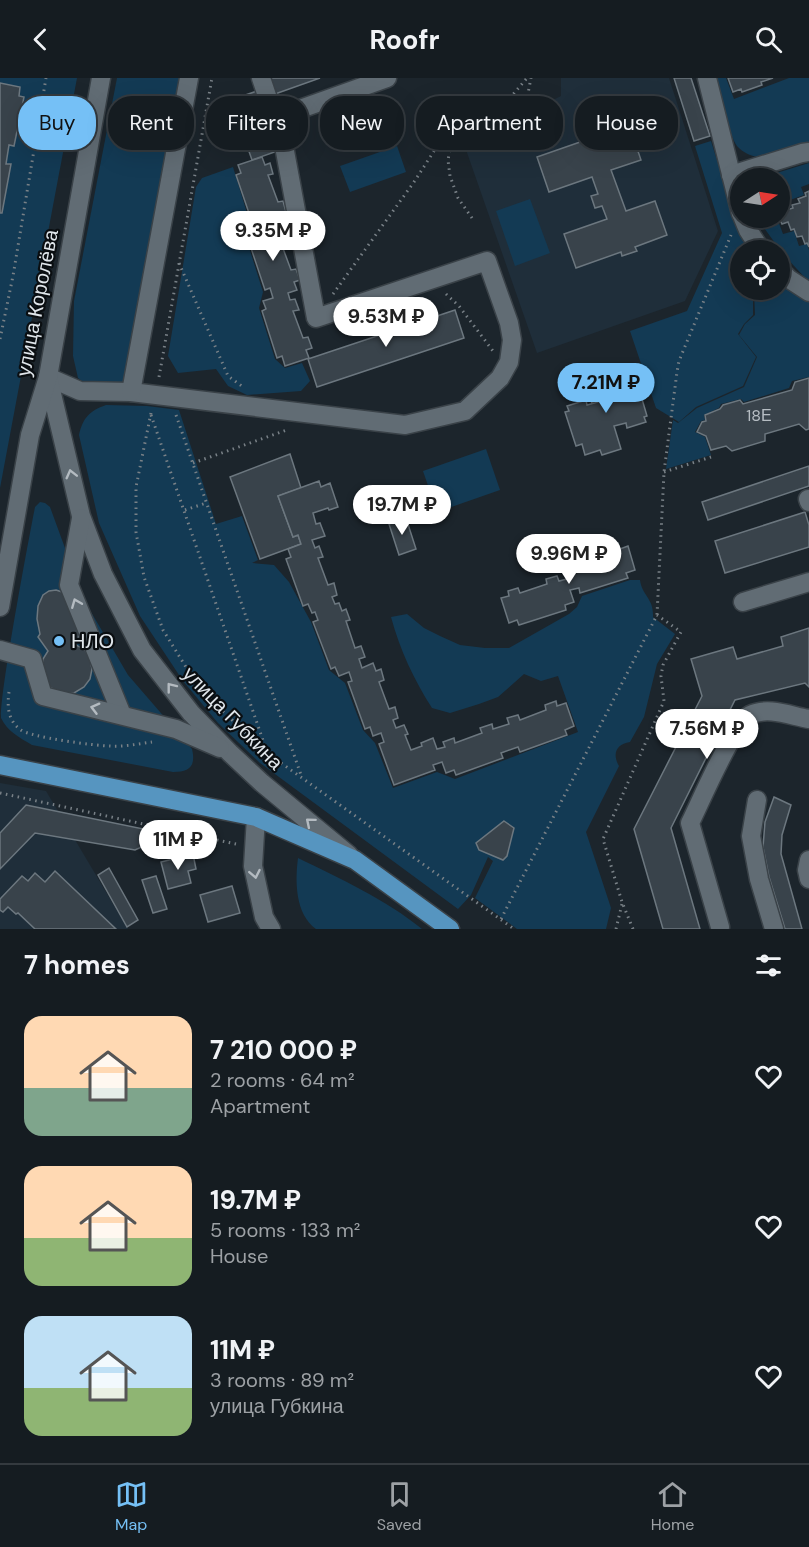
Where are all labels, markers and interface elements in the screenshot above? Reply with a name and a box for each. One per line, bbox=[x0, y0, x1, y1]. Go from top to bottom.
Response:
text: Roofr bbox=[369, 22, 440, 57]
icon: back bbox=[24, 23, 57, 56]
icon: search bbox=[752, 23, 785, 56]
chip: Buy bbox=[18, 96, 96, 150]
chip: Rent bbox=[108, 96, 194, 150]
chip: Filters bbox=[206, 96, 308, 150]
chip: New bbox=[320, 96, 404, 150]
chip: Apartment bbox=[416, 96, 563, 150]
chip: House bbox=[575, 96, 678, 150]
north arrow bbox=[730, 168, 790, 228]
map controls bbox=[730, 168, 790, 300]
pin: 9.35M ₽ bbox=[218, 211, 328, 262]
text: 9.35M ₽ bbox=[234, 217, 312, 243]
street label: улица Королёва bbox=[10, 226, 64, 379]
button: locate bbox=[730, 240, 790, 300]
pin: 9.53M ₽ bbox=[331, 297, 441, 348]
text: 9.53M ₽ bbox=[347, 303, 425, 329]
pin: 7.21M ₽ bbox=[551, 363, 661, 414]
text: 7.21M ₽ bbox=[572, 369, 640, 395]
house number: 18Е bbox=[746, 405, 772, 426]
one-way arrow bbox=[66, 469, 79, 479]
pin: 19.7M ₽ bbox=[347, 485, 457, 536]
text: 19.7M ₽ bbox=[367, 491, 437, 517]
pin: 9.96M ₽ bbox=[514, 534, 624, 585]
text: 9.96M ₽ bbox=[530, 540, 608, 566]
one-way arrow bbox=[71, 598, 83, 609]
place label: НЛО bbox=[71, 628, 114, 654]
marker: НЛО bbox=[52, 634, 66, 648]
street label: улица Губкина bbox=[177, 661, 289, 776]
one-way arrow bbox=[167, 682, 178, 693]
one-way arrow bbox=[90, 703, 100, 716]
pin: 7.56M ₽ bbox=[652, 709, 762, 760]
text: 7.56M ₽ bbox=[669, 715, 745, 741]
one-way arrow bbox=[306, 819, 317, 830]
pin: 11M ₽ bbox=[136, 820, 220, 871]
text: 11M ₽ bbox=[153, 826, 203, 852]
one-way arrow bbox=[248, 869, 261, 879]
text: 7 homes bbox=[24, 948, 130, 982]
icon: filters bbox=[752, 949, 785, 982]
text: 7 210 000 ₽ bbox=[210, 1033, 357, 1067]
icon: home bbox=[72, 1040, 144, 1112]
icon: heart bbox=[752, 1060, 785, 1093]
text: 2 rooms · 64 m² bbox=[210, 1067, 354, 1093]
text: Apartment bbox=[210, 1093, 310, 1119]
text: 19.7M ₽ bbox=[210, 1183, 301, 1217]
icon: home bbox=[72, 1190, 144, 1262]
icon: heart bbox=[752, 1210, 785, 1243]
text: 5 rooms · 133 m² bbox=[210, 1217, 360, 1243]
text: House bbox=[210, 1243, 268, 1269]
text: 11M ₽ bbox=[210, 1333, 275, 1367]
icon: home bbox=[72, 1340, 144, 1412]
icon: heart bbox=[752, 1360, 785, 1393]
text: 3 rooms · 89 m² bbox=[210, 1367, 354, 1393]
text: улица Губкина bbox=[210, 1393, 344, 1419]
tab: Map bbox=[115, 1478, 148, 1535]
tab: Saved bbox=[377, 1478, 422, 1535]
tab: Home bbox=[651, 1478, 694, 1535]

